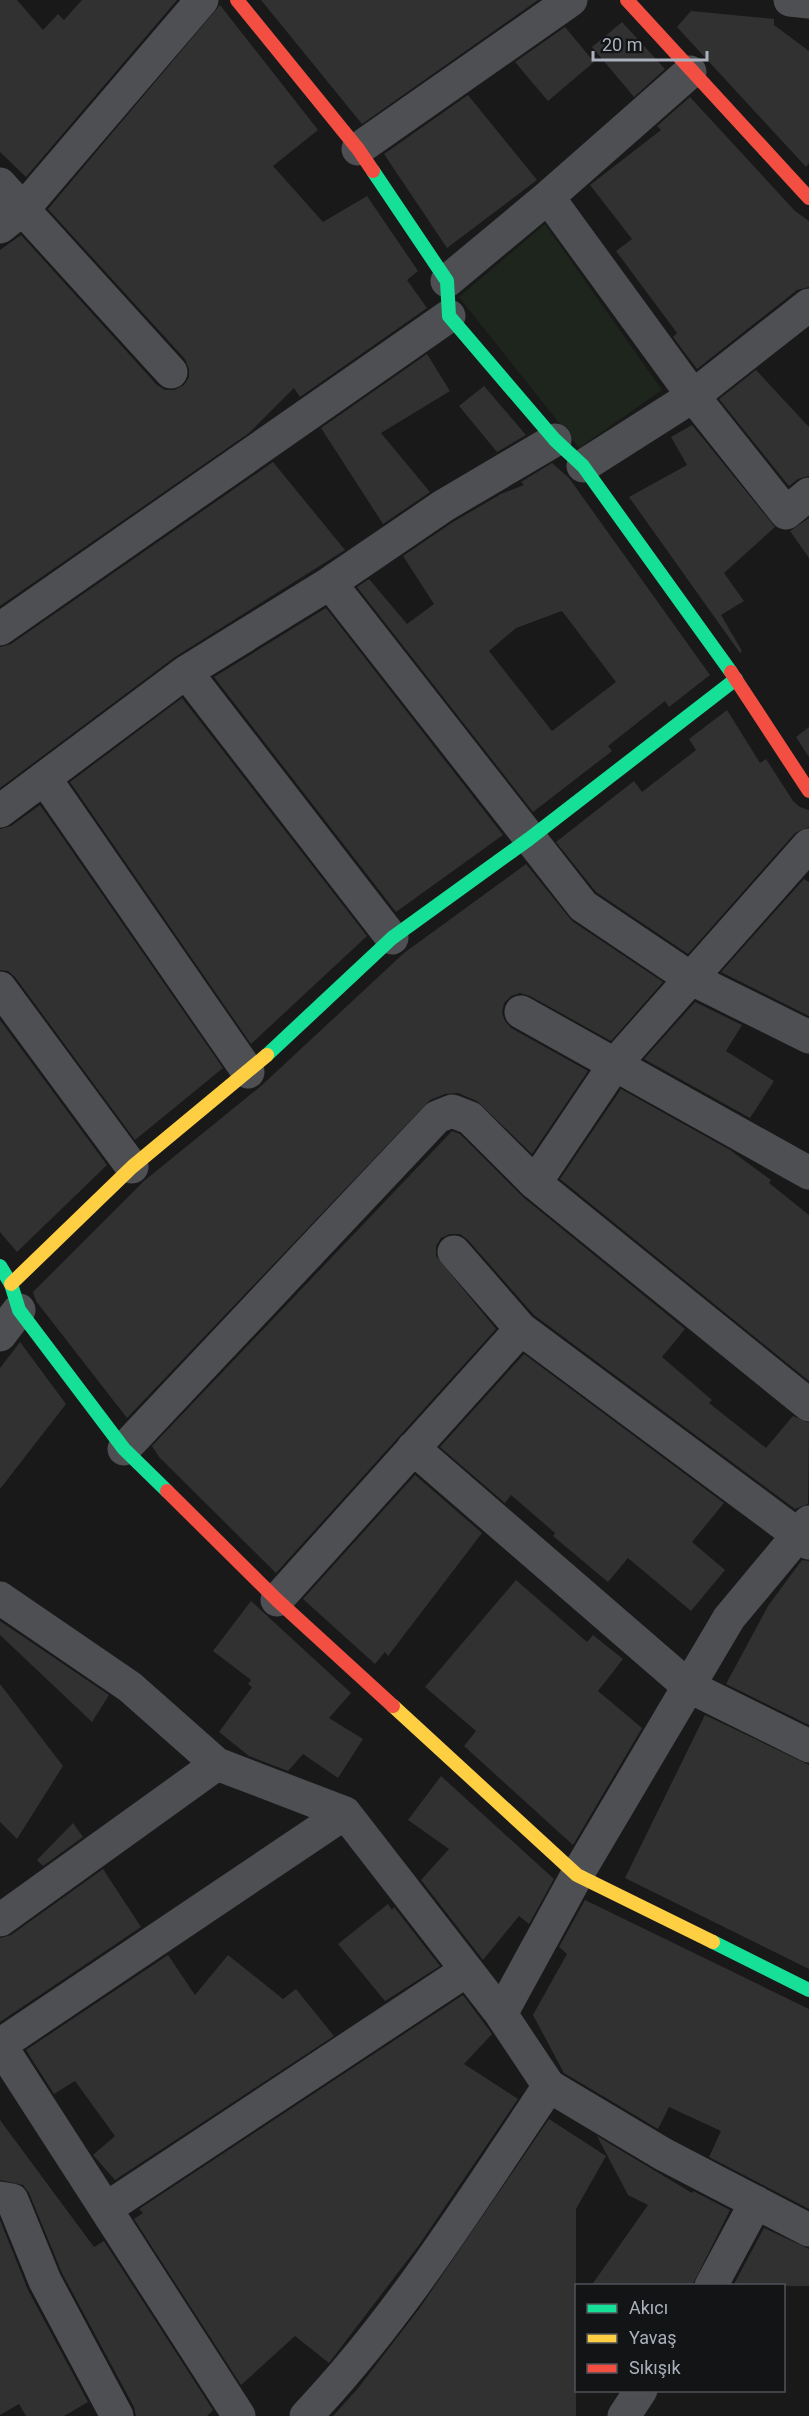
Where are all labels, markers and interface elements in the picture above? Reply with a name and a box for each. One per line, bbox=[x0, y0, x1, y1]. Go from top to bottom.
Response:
scale bar bbox=[593, 24, 707, 62]
text: 20 m bbox=[602, 34, 642, 55]
legend bbox=[575, 2284, 785, 2392]
text: Akıcı bbox=[629, 2297, 668, 2318]
text: Yavaş bbox=[629, 2327, 677, 2348]
text: Sıkışık bbox=[629, 2357, 681, 2378]

